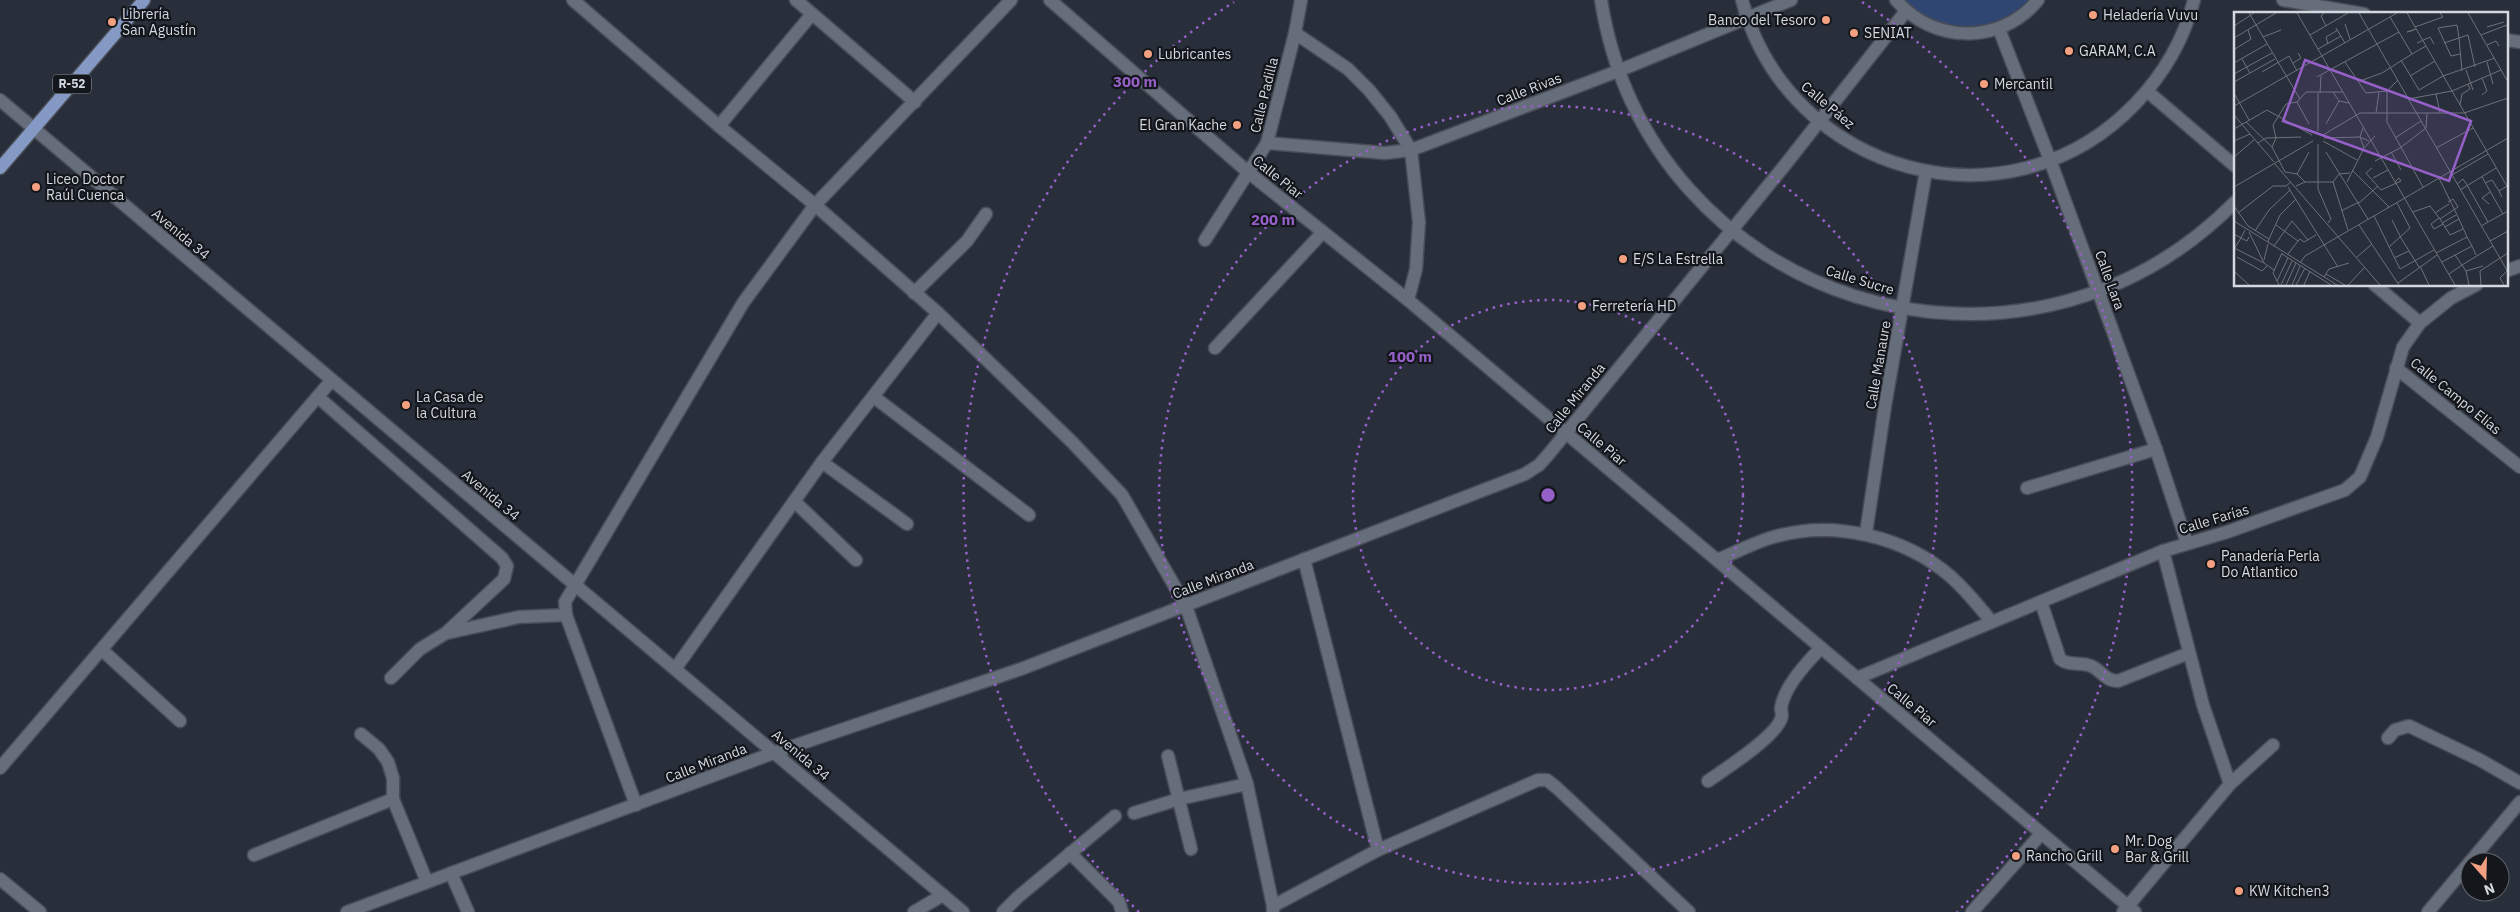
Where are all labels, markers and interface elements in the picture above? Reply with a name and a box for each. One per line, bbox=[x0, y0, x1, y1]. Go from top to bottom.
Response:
place label: Librería San Agustín bbox=[122, 5, 196, 39]
place label: Heladería Vuvu bbox=[2103, 6, 2198, 24]
marker: Heladería Vuvu bbox=[2087, 9, 2099, 21]
place label: Banco del Tesoro bbox=[1708, 11, 1816, 29]
inset map bbox=[2234, 12, 2508, 286]
marker: Banco del Tesoro bbox=[1820, 14, 1832, 26]
marker: Librería San Agustín bbox=[106, 16, 118, 28]
place label: SENIAT bbox=[1864, 24, 1912, 42]
marker: SENIAT bbox=[1848, 27, 1860, 39]
place label: GARAM, C.A bbox=[2079, 42, 2156, 60]
place label: Lubricantes bbox=[1158, 45, 1232, 63]
marker: GARAM, C.A bbox=[2063, 45, 2075, 57]
marker: Lubricantes bbox=[1142, 48, 1154, 60]
street label: Calle Padilla bbox=[1246, 55, 1282, 135]
street label: Calle Rivas bbox=[1494, 68, 1564, 110]
text: 300 m bbox=[1113, 72, 1157, 91]
road number: R-52 bbox=[53, 74, 91, 94]
place label: Mercantil bbox=[1994, 75, 2053, 93]
street label: Calle Páez bbox=[1797, 77, 1859, 133]
marker: Mercantil bbox=[1978, 78, 1990, 90]
place label: El Gran Kache bbox=[1139, 116, 1227, 134]
marker: El Gran Kache bbox=[1231, 119, 1243, 131]
street label: Calle Piar bbox=[1249, 151, 1307, 203]
place label: Liceo Doctor Raúl Cuenca bbox=[46, 170, 125, 204]
marker: Liceo Doctor Raúl Cuenca bbox=[30, 181, 42, 193]
street label: Avenida 34 bbox=[148, 205, 214, 263]
text: 200 m bbox=[1251, 210, 1295, 229]
street label: Calle Lara bbox=[2091, 248, 2129, 313]
place label: E/S La Estrella bbox=[1633, 250, 1724, 268]
marker: E/S La Estrella bbox=[1617, 253, 1629, 265]
street label: Calle Sucre bbox=[1824, 261, 1897, 299]
place label: Ferretería HD bbox=[1592, 297, 1676, 315]
marker: Ferretería HD bbox=[1576, 300, 1588, 312]
street label: Calle Manaure bbox=[1861, 319, 1895, 411]
text: 100 m bbox=[1388, 347, 1432, 366]
street label: Calle Campo Elías bbox=[2407, 354, 2505, 438]
street label: Calle Miranda bbox=[1541, 359, 1609, 437]
place label: La Casa de la Cultura bbox=[416, 388, 484, 422]
marker: La Casa de la Cultura bbox=[400, 399, 412, 411]
street label: Calle Piar bbox=[1573, 418, 1631, 470]
street label: Avenida 34 bbox=[458, 466, 524, 524]
centre of rings bbox=[1539, 486, 1557, 504]
street label: Calle Farías bbox=[2177, 500, 2251, 538]
place label: Panadería Perla Do Atlantico bbox=[2221, 547, 2320, 581]
street label: Calle Miranda bbox=[1170, 555, 1257, 603]
marker: Panadería Perla Do Atlantico bbox=[2205, 558, 2217, 570]
street label: Calle Piar bbox=[1883, 679, 1941, 731]
street label: Avenida 34 bbox=[768, 726, 834, 784]
street label: Calle Miranda bbox=[663, 739, 750, 787]
place label: Mr. Dog Bar & Grill bbox=[2125, 832, 2189, 866]
marker: Mr. Dog Bar & Grill bbox=[2109, 843, 2121, 855]
place label: Rancho Grill bbox=[2026, 847, 2102, 865]
marker: Rancho Grill bbox=[2010, 850, 2022, 862]
north arrow bbox=[2460, 852, 2510, 902]
text: N bbox=[2482, 879, 2497, 899]
place label: KW Kitchen3 bbox=[2249, 882, 2330, 900]
marker: KW Kitchen3 bbox=[2233, 885, 2245, 897]

